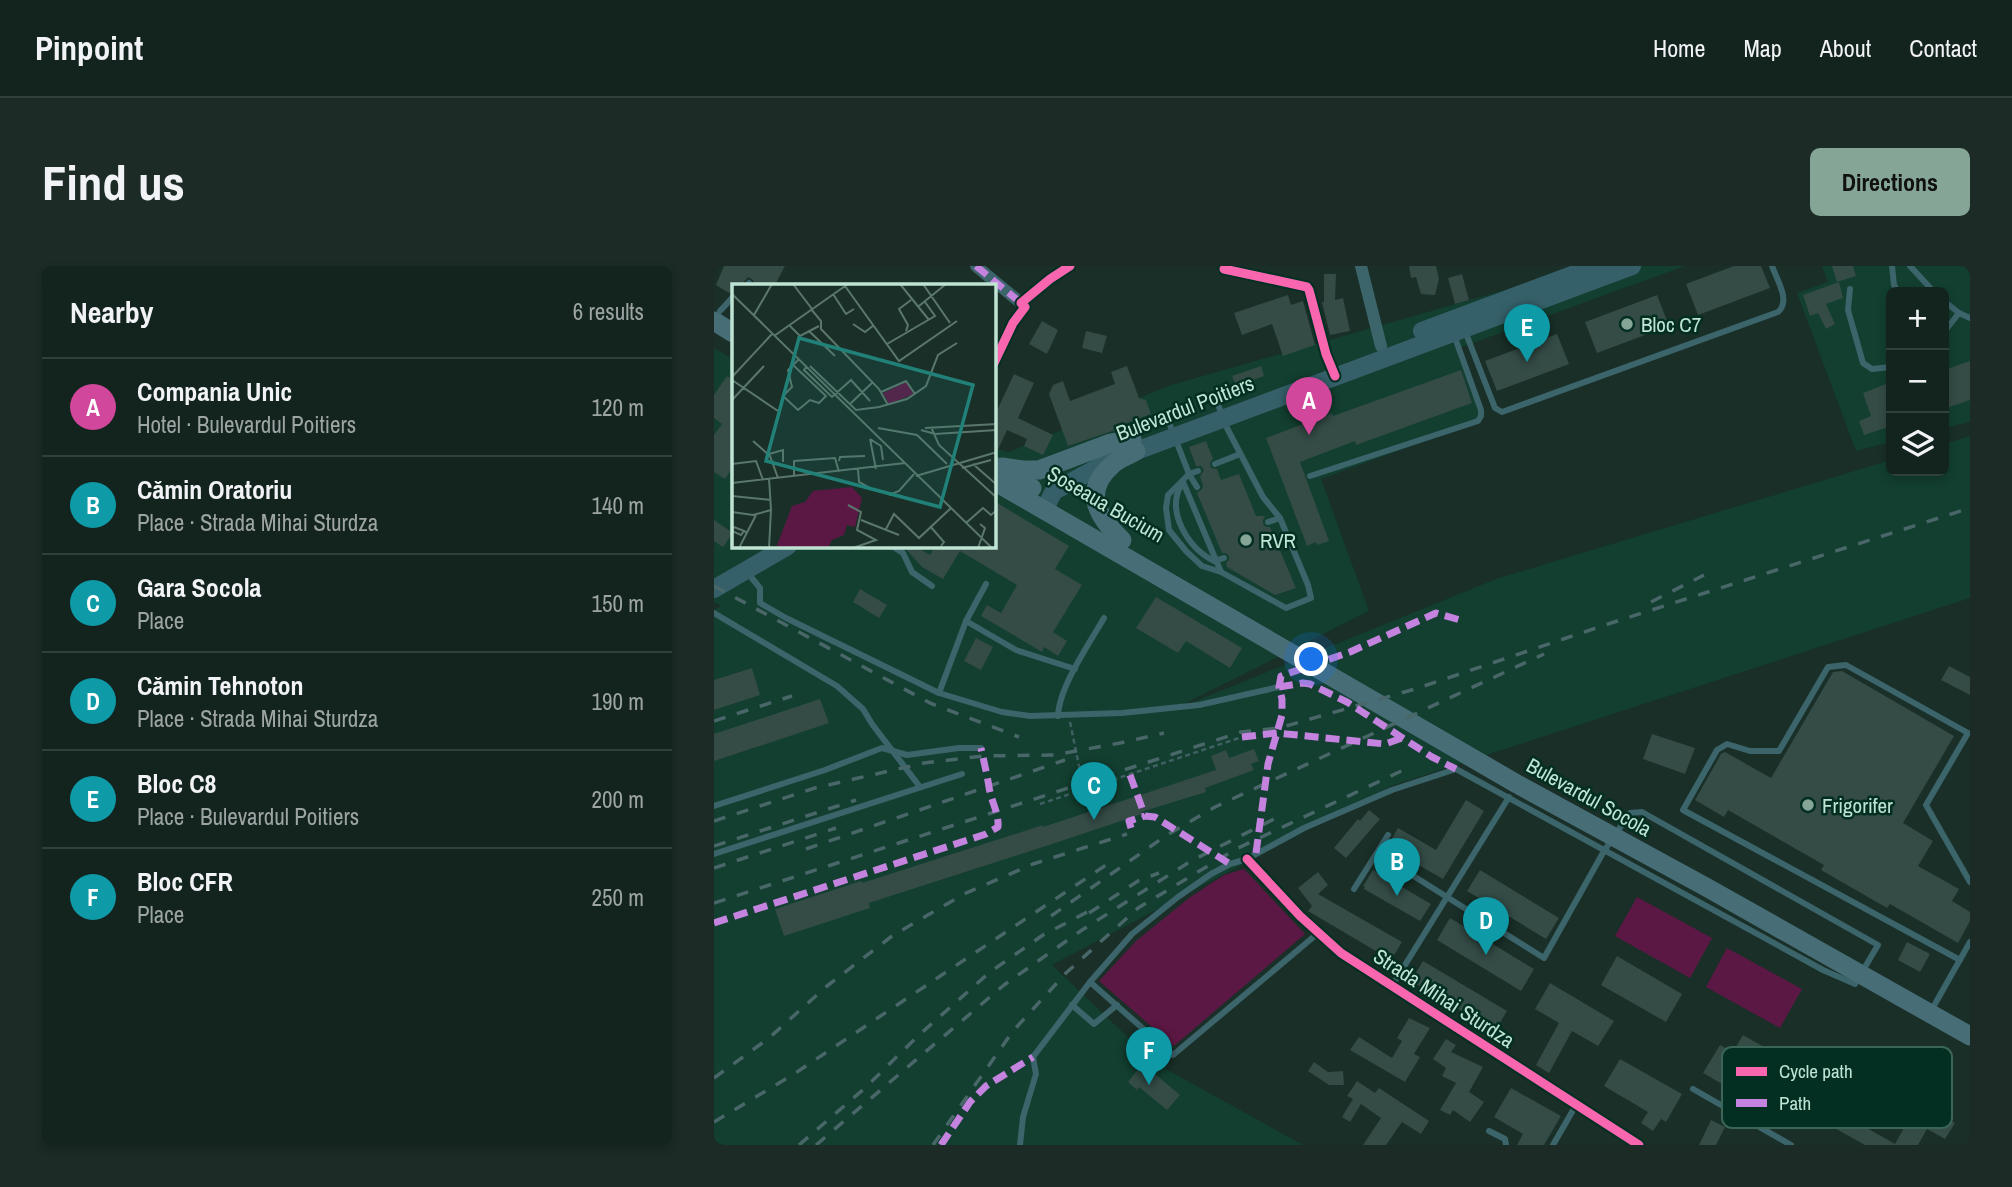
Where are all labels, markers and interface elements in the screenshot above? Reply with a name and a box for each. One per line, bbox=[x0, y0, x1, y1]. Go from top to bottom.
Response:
text: Pinpoint bbox=[35, 26, 143, 70]
text: Home bbox=[1653, 32, 1705, 64]
text: Map bbox=[1743, 32, 1782, 64]
text: About bbox=[1820, 32, 1871, 64]
text: Contact bbox=[1909, 32, 1977, 64]
button: Directions bbox=[1810, 148, 1970, 216]
text: Find us bbox=[42, 149, 185, 215]
inset map bbox=[732, 284, 996, 548]
map controls bbox=[1886, 287, 1949, 476]
button: + bbox=[1886, 287, 1949, 350]
text: Nearby bbox=[70, 292, 153, 332]
text: 6 results bbox=[573, 296, 644, 327]
pin: E bbox=[1504, 304, 1550, 362]
place label: Bloc C7 bbox=[1641, 310, 1701, 339]
marker: Bloc C7 bbox=[1619, 316, 1635, 332]
button: − bbox=[1886, 350, 1949, 413]
street label: Bulevardul Poitiers bbox=[1112, 368, 1258, 448]
text: Compania Unic bbox=[137, 374, 292, 409]
pin: A bbox=[1286, 377, 1332, 435]
text: A bbox=[86, 392, 100, 423]
text: 120 m bbox=[592, 392, 644, 423]
text: Hotel · Bulevardul Poitiers bbox=[137, 409, 356, 440]
button: layers bbox=[1886, 413, 1949, 476]
street label: Șoseaua Bucium bbox=[1042, 459, 1170, 549]
text: Cămin Oratoriu bbox=[137, 472, 292, 507]
text: B bbox=[86, 490, 100, 521]
text: 140 m bbox=[592, 490, 644, 521]
text: Place · Strada Mihai Sturdza bbox=[137, 507, 378, 538]
place label: RVR bbox=[1260, 526, 1296, 555]
marker: RVR bbox=[1238, 532, 1254, 548]
text: Gara Socola bbox=[137, 570, 261, 605]
text: C bbox=[86, 588, 100, 619]
text: 150 m bbox=[592, 588, 644, 619]
text: Place bbox=[137, 605, 184, 636]
your location bbox=[1294, 642, 1328, 676]
text: Cămin Tehnoton bbox=[137, 668, 304, 703]
text: D bbox=[86, 686, 100, 717]
text: 190 m bbox=[592, 686, 644, 717]
text: Place · Strada Mihai Sturdza bbox=[137, 703, 378, 734]
street label: Bulevardul Socola bbox=[1521, 751, 1657, 844]
pin: C bbox=[1071, 762, 1117, 820]
text: Bloc C8 bbox=[137, 766, 216, 801]
text: E bbox=[87, 784, 99, 815]
text: 200 m bbox=[592, 784, 644, 815]
place label: Frigorifer bbox=[1822, 791, 1893, 820]
marker: Frigorifer bbox=[1800, 797, 1816, 813]
text: Place · Bulevardul Poitiers bbox=[137, 801, 359, 832]
pin: B bbox=[1374, 838, 1420, 896]
text: Bloc CFR bbox=[137, 864, 233, 899]
text: F bbox=[87, 882, 99, 913]
text: 250 m bbox=[592, 882, 644, 913]
pin: D bbox=[1463, 897, 1509, 955]
text: Place bbox=[137, 899, 184, 930]
street label: Strada Mihai Sturdza bbox=[1368, 942, 1520, 1055]
pin: F bbox=[1126, 1027, 1172, 1085]
legend bbox=[1722, 1047, 1952, 1128]
text: Cycle path bbox=[1779, 1058, 1853, 1084]
text: Path bbox=[1779, 1090, 1811, 1116]

